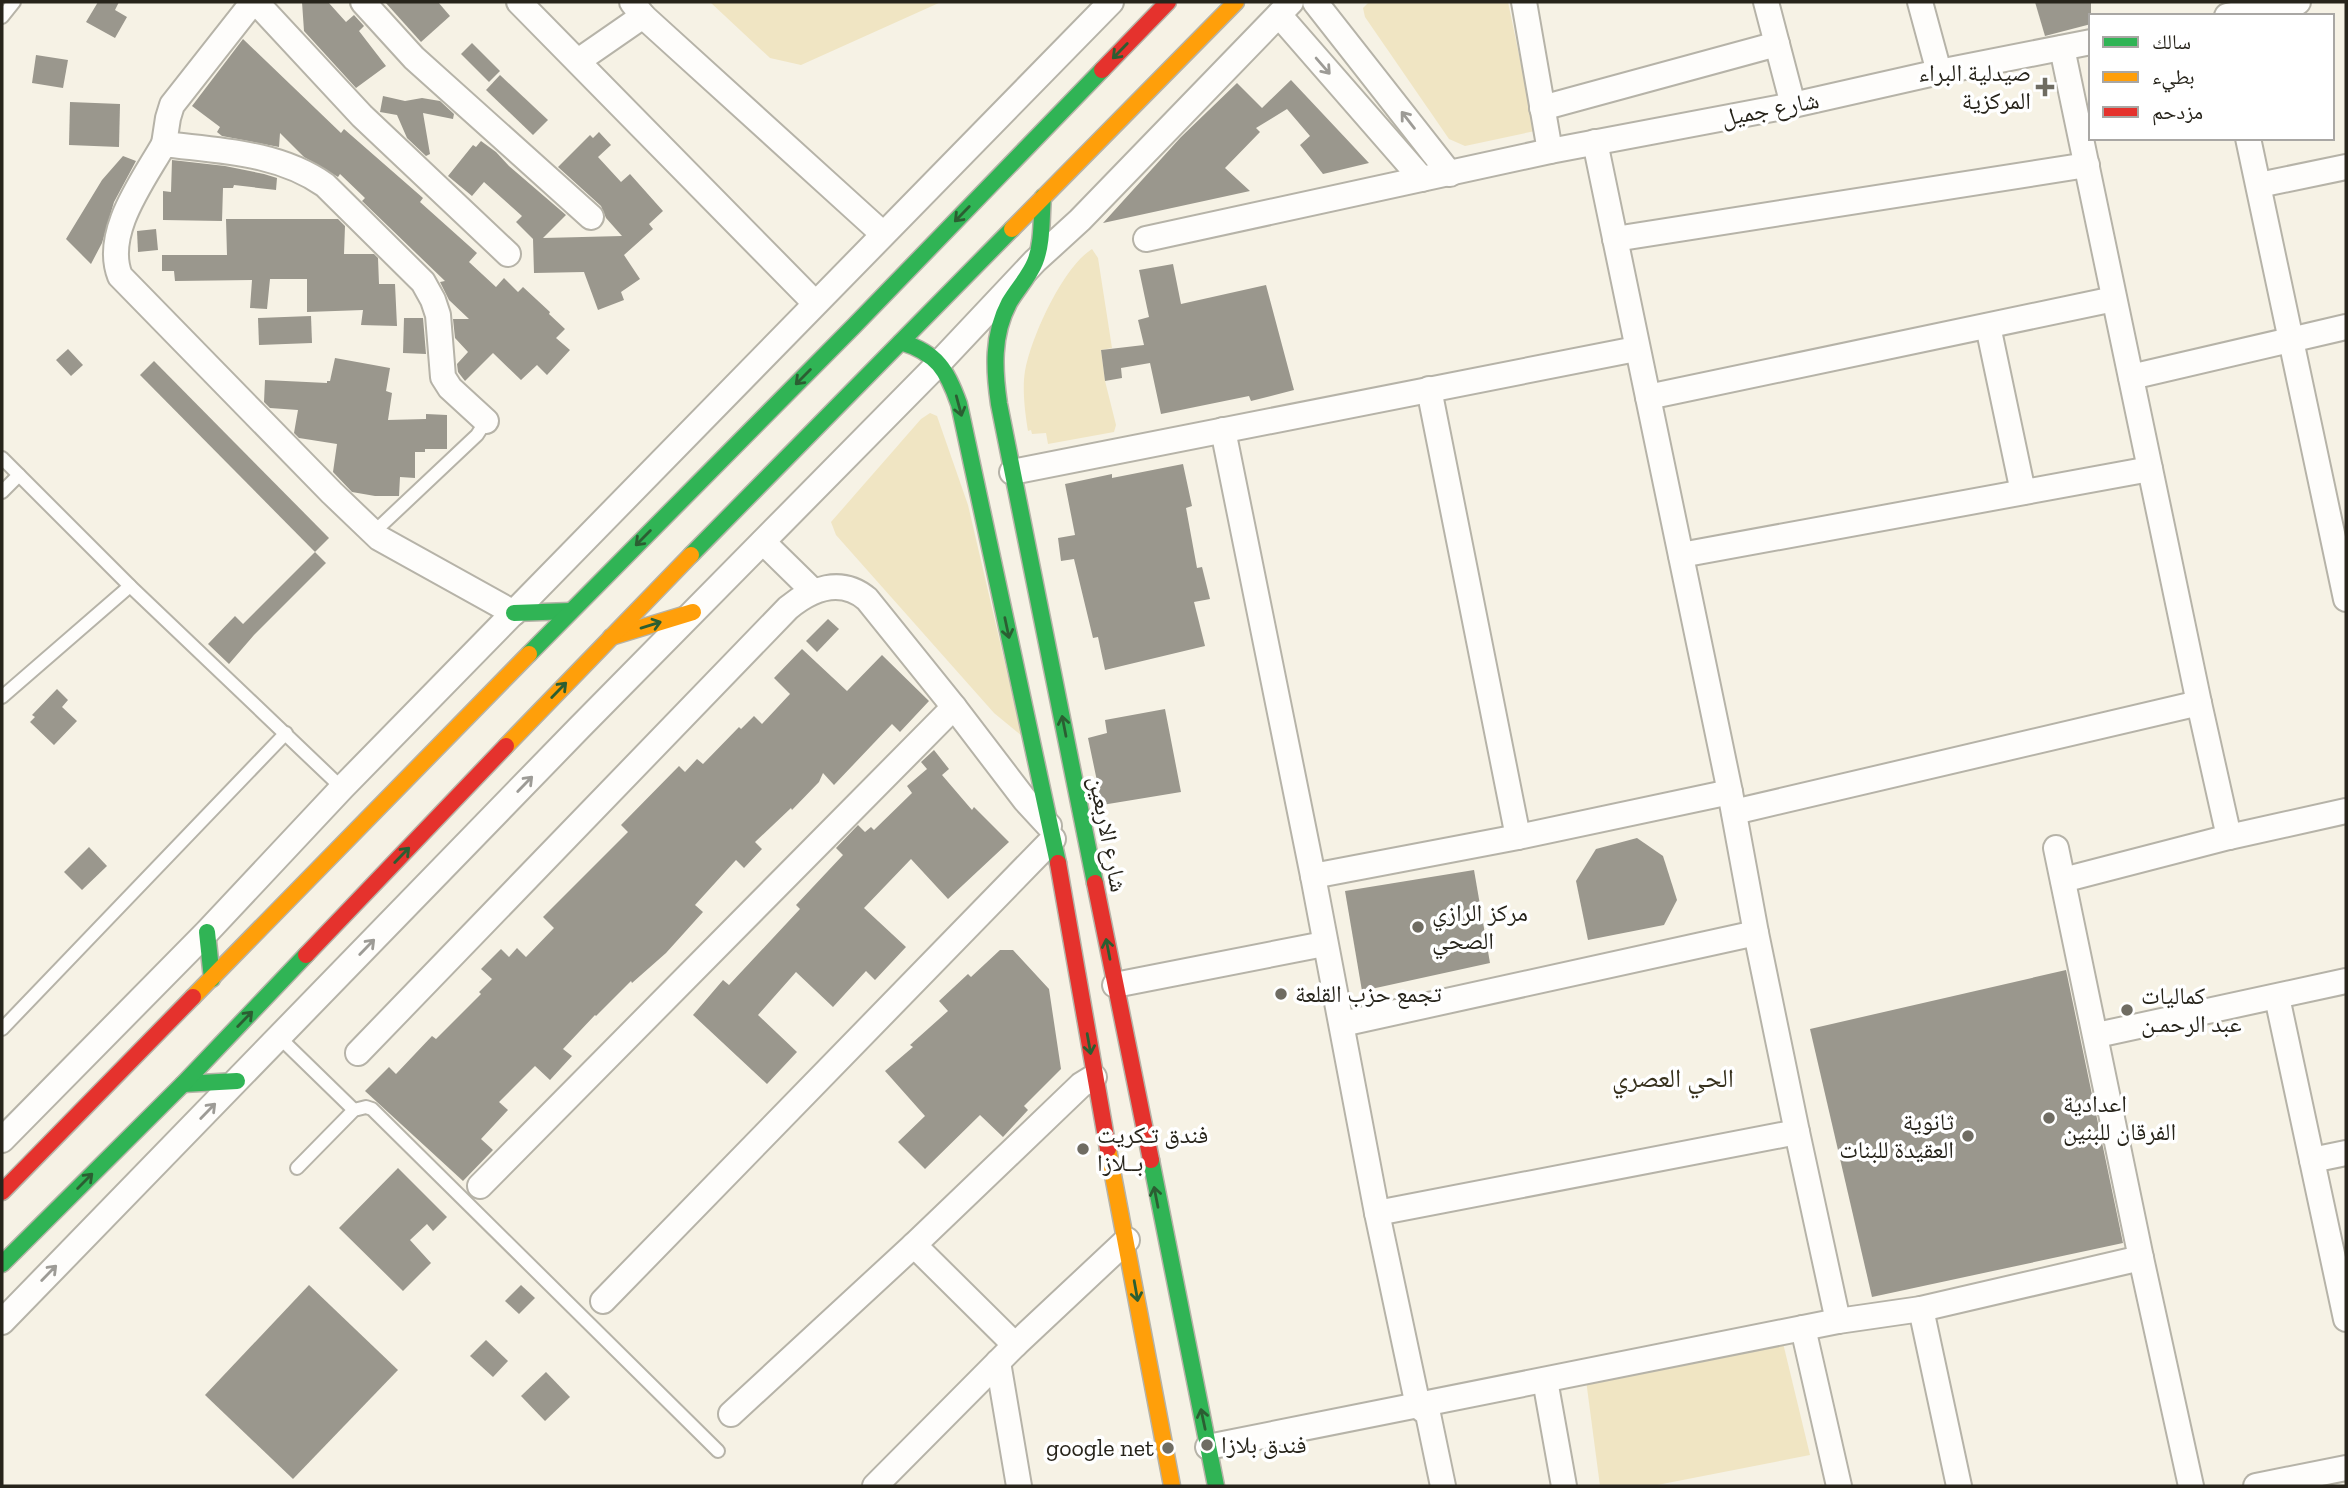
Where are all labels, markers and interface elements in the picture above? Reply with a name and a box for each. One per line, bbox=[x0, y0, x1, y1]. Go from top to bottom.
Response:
legend bbox=[2089, 14, 2334, 140]
text: سالك bbox=[2152, 29, 2191, 54]
one-way arrow bbox=[1112, 42, 1129, 59]
one-way arrow bbox=[1315, 57, 1331, 75]
place label: صيدلية البراء المركزية bbox=[1918, 58, 2031, 115]
text: بطيء bbox=[2152, 64, 2195, 93]
marker: صيدلية البراء المركزية bbox=[2037, 79, 2053, 95]
street label: شارع جميل bbox=[1719, 85, 1821, 133]
text: مزدحم bbox=[2152, 99, 2203, 126]
one-way arrow bbox=[1400, 111, 1415, 130]
one-way arrow bbox=[953, 206, 970, 223]
one-way arrow bbox=[795, 368, 812, 385]
one-way arrow bbox=[953, 394, 966, 417]
one-way arrow bbox=[634, 530, 651, 547]
one-way arrow bbox=[1001, 616, 1015, 639]
one-way arrow bbox=[640, 618, 662, 631]
one-way arrow bbox=[550, 682, 567, 699]
one-way arrow bbox=[1056, 715, 1070, 738]
street label: شارع الاربعين bbox=[1082, 773, 1134, 895]
one-way arrow bbox=[516, 776, 533, 793]
one-way arrow bbox=[393, 847, 410, 864]
place label: مركز الرازي الصحي bbox=[1432, 898, 1528, 960]
marker: مركز الرازي الصحي bbox=[1410, 919, 1426, 935]
one-way arrow bbox=[1100, 938, 1114, 961]
one-way arrow bbox=[358, 939, 375, 956]
place label: تجمع حزب القلعة bbox=[1295, 979, 1442, 1009]
place label: كماليات عبد الرحمـن bbox=[2141, 981, 2242, 1038]
marker: تجمع حزب القلعة bbox=[1273, 986, 1289, 1002]
marker: كماليات عبد الرحمـن bbox=[2119, 1002, 2135, 1018]
one-way arrow bbox=[236, 1011, 253, 1028]
one-way arrow bbox=[1083, 1032, 1096, 1054]
district label: الحي العصري bbox=[1612, 1062, 1734, 1099]
place label: اعدادية الفرقان للبنين bbox=[2063, 1089, 2176, 1146]
one-way arrow bbox=[200, 1102, 217, 1119]
place label: ثانوية العقيدة للبنات bbox=[1839, 1107, 1954, 1164]
marker: اعدادية الفرقان للبنين bbox=[2041, 1110, 2057, 1126]
place label: فندق تـكريت بــلازا bbox=[1097, 1120, 1208, 1177]
marker: ثانوية العقيدة للبنات bbox=[1960, 1128, 1976, 1144]
marker: فندق تـكريت بــلازا bbox=[1075, 1141, 1091, 1157]
one-way arrow bbox=[76, 1173, 93, 1190]
one-way arrow bbox=[1149, 1186, 1163, 1209]
one-way arrow bbox=[41, 1265, 58, 1282]
one-way arrow bbox=[1130, 1279, 1143, 1302]
one-way arrow bbox=[1195, 1408, 1209, 1431]
place label: فندق بلازا bbox=[1221, 1430, 1307, 1459]
place label: google net bbox=[1046, 1433, 1154, 1462]
marker: فندق بلازا bbox=[1199, 1437, 1215, 1453]
marker: google net bbox=[1160, 1440, 1176, 1456]

